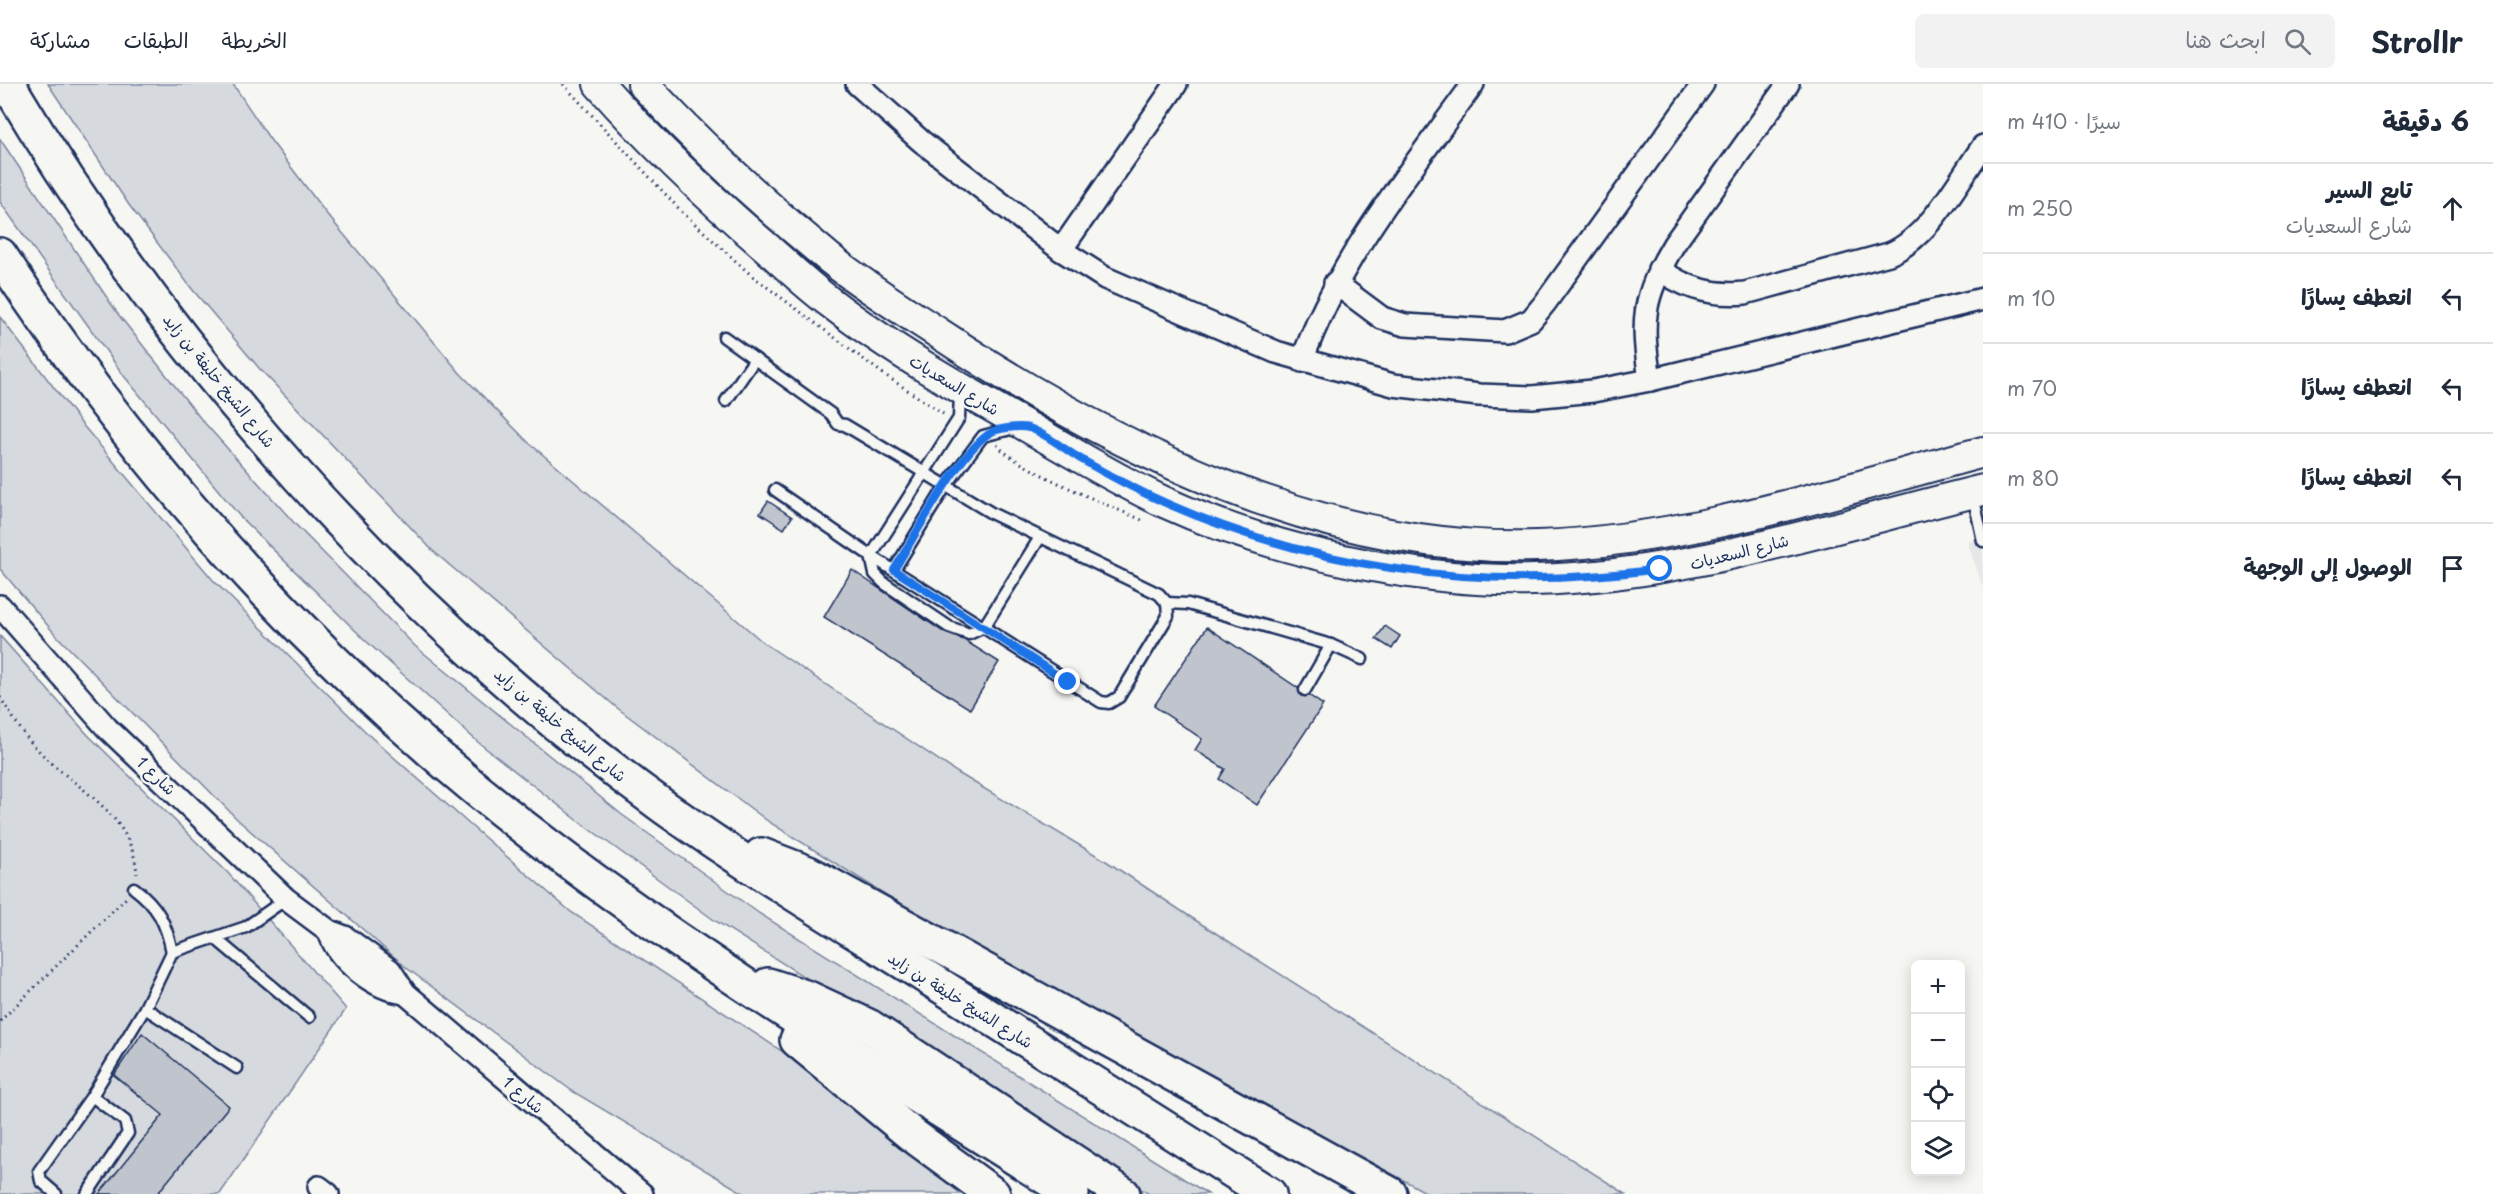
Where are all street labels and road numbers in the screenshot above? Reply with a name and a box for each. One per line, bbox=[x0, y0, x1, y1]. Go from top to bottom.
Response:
street label: شارع الشيخ خليفة بن زايد bbox=[157, 308, 282, 453]
street label: شارع السعديات bbox=[905, 348, 1005, 421]
street label: شارع السعديات bbox=[1687, 527, 1791, 576]
street label: شارع الشيخ خليفة بن زايد bbox=[489, 661, 633, 788]
street label: شارع 1 bbox=[131, 750, 182, 801]
street label: شارع الشيخ خليفة بن زايد bbox=[883, 945, 1038, 1054]
street label: شارع 1 bbox=[498, 1070, 550, 1119]

